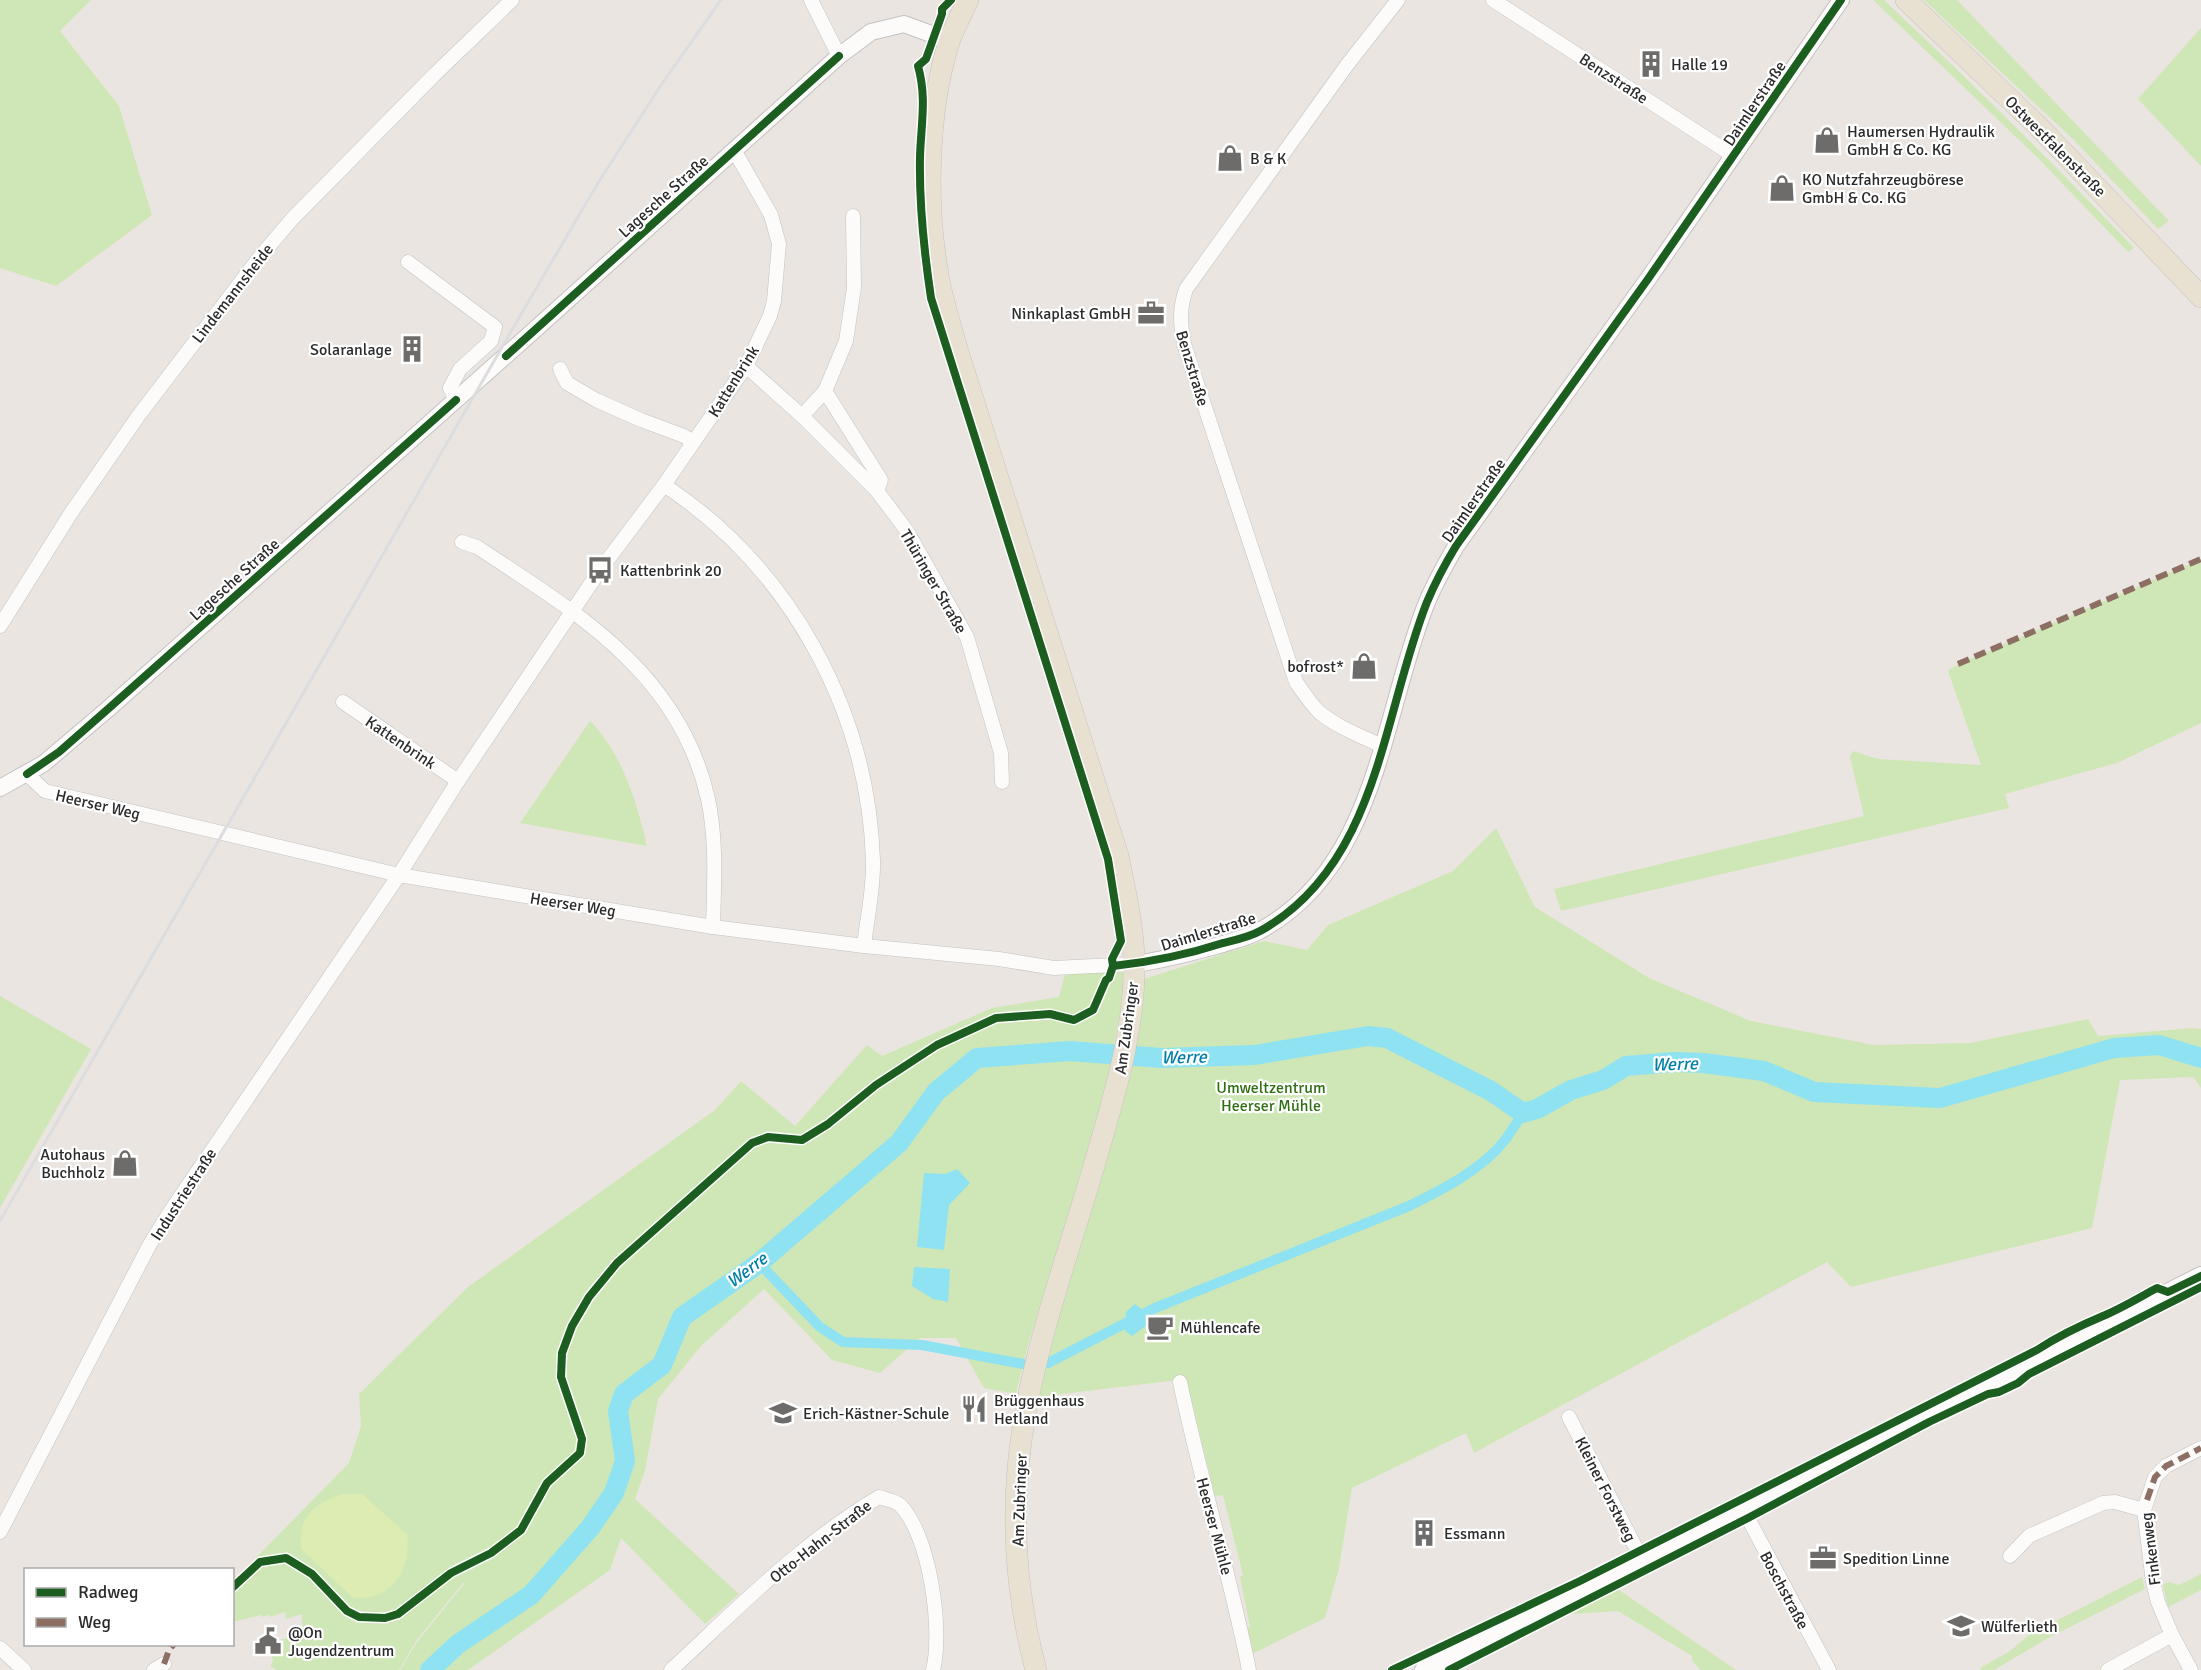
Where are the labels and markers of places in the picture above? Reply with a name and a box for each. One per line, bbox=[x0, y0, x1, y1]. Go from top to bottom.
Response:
building icon: Halle 19 bbox=[1636, 49, 1666, 79]
place label: Halle 19 bbox=[1671, 55, 1728, 75]
place label: Haumersen Hydraulik GmbH & Co. KG bbox=[1847, 122, 1995, 160]
shop icon: Haumersen Hydraulik GmbH & Co. KG bbox=[1812, 125, 1842, 155]
shop icon: B & K bbox=[1215, 143, 1245, 173]
place label: B & K bbox=[1250, 149, 1287, 169]
place label: KO Nutzfahrzeugbörese GmbH & Co. KG bbox=[1802, 170, 1964, 208]
shop icon: KO Nutzfahrzeugbörese GmbH & Co. KG bbox=[1767, 173, 1797, 203]
office icon: Ninkaplast GmbH bbox=[1136, 298, 1166, 328]
place label: Ninkaplast GmbH bbox=[1011, 304, 1131, 324]
building icon: Solaranlage bbox=[397, 334, 427, 364]
place label: Solaranlage bbox=[310, 340, 392, 360]
bus stop icon: Kattenbrink 20 bbox=[585, 555, 615, 585]
place label: Kattenbrink 20 bbox=[620, 561, 722, 581]
shop icon: bofrost* bbox=[1349, 651, 1379, 681]
place label: bofrost* bbox=[1287, 657, 1344, 677]
place label: Autohaus Buchholz bbox=[40, 1145, 105, 1183]
shop icon: Autohaus Buchholz bbox=[110, 1148, 140, 1178]
cafe icon: Mühlencafe bbox=[1145, 1312, 1175, 1342]
place label: Mühlencafe bbox=[1180, 1318, 1261, 1338]
place label: Brüggenhaus Hetland bbox=[994, 1391, 1084, 1429]
restaurant icon: Brüggenhaus Hetland bbox=[959, 1394, 989, 1424]
school or university icon: Erich-Kästner-Schule bbox=[768, 1398, 798, 1428]
place label: Erich-Kästner-Schule bbox=[803, 1404, 949, 1424]
building icon: Essmann bbox=[1409, 1518, 1439, 1548]
place label: Essmann bbox=[1444, 1524, 1505, 1544]
office icon: Spedition Linne bbox=[1808, 1543, 1838, 1573]
place label: Spedition Linne bbox=[1843, 1549, 1950, 1569]
school or university icon: Wülferlieth bbox=[1946, 1611, 1976, 1641]
place label: Wülferlieth bbox=[1981, 1617, 2058, 1637]
place label: @On Jugendzentrum bbox=[288, 1623, 394, 1661]
public building icon: @On Jugendzentrum bbox=[253, 1626, 283, 1656]

